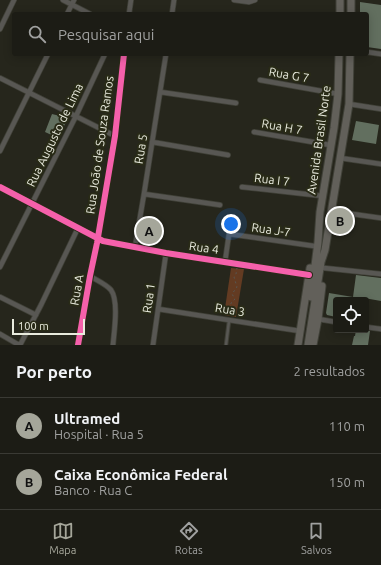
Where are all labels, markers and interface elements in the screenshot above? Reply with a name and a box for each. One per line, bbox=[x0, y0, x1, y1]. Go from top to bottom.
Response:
search box bbox=[12, 12, 369, 56]
icon: search bbox=[26, 23, 48, 45]
text: Pesquisar aqui bbox=[58, 26, 154, 43]
street label: Rua G 7 bbox=[268, 65, 310, 84]
street label: Rua João de Souza Ramos bbox=[83, 75, 116, 215]
street label: Rua Augusto de Lima bbox=[24, 81, 85, 189]
street label: Avenida Brasil Norte bbox=[304, 85, 333, 195]
street label: Rua H 7 bbox=[261, 117, 303, 136]
street label: Rua 5 bbox=[132, 133, 149, 165]
street label: Rua I 7 bbox=[253, 171, 291, 188]
pin: B bbox=[327, 206, 353, 236]
your location bbox=[221, 214, 241, 234]
pin: A bbox=[136, 216, 162, 246]
street label: Rua J-7 bbox=[251, 220, 291, 239]
street label: Rua 4 bbox=[188, 239, 220, 256]
street label: Rua A bbox=[67, 273, 86, 306]
street label: Rua 1 bbox=[140, 282, 157, 314]
map controls bbox=[333, 297, 369, 333]
button: locate bbox=[333, 297, 369, 333]
street label: Rua 3 bbox=[214, 301, 246, 318]
scale bar bbox=[12, 317, 85, 336]
text: 100 m bbox=[18, 320, 49, 332]
text: Por perto bbox=[16, 362, 92, 381]
text: 2 resultados bbox=[294, 364, 365, 378]
text: Ultramed bbox=[54, 410, 120, 427]
text: A bbox=[24, 419, 34, 433]
text: 110 m bbox=[329, 419, 365, 433]
text: Hospital · Rua 5 bbox=[54, 427, 144, 441]
text: Caixa Econômica Federal bbox=[54, 466, 227, 483]
text: B bbox=[25, 475, 33, 489]
text: 150 m bbox=[329, 475, 365, 489]
text: Banco · Rua C bbox=[54, 483, 132, 497]
tab: Mapa bbox=[49, 520, 76, 556]
tab: Rotas bbox=[175, 520, 203, 556]
tab: Salvos bbox=[301, 520, 332, 556]

